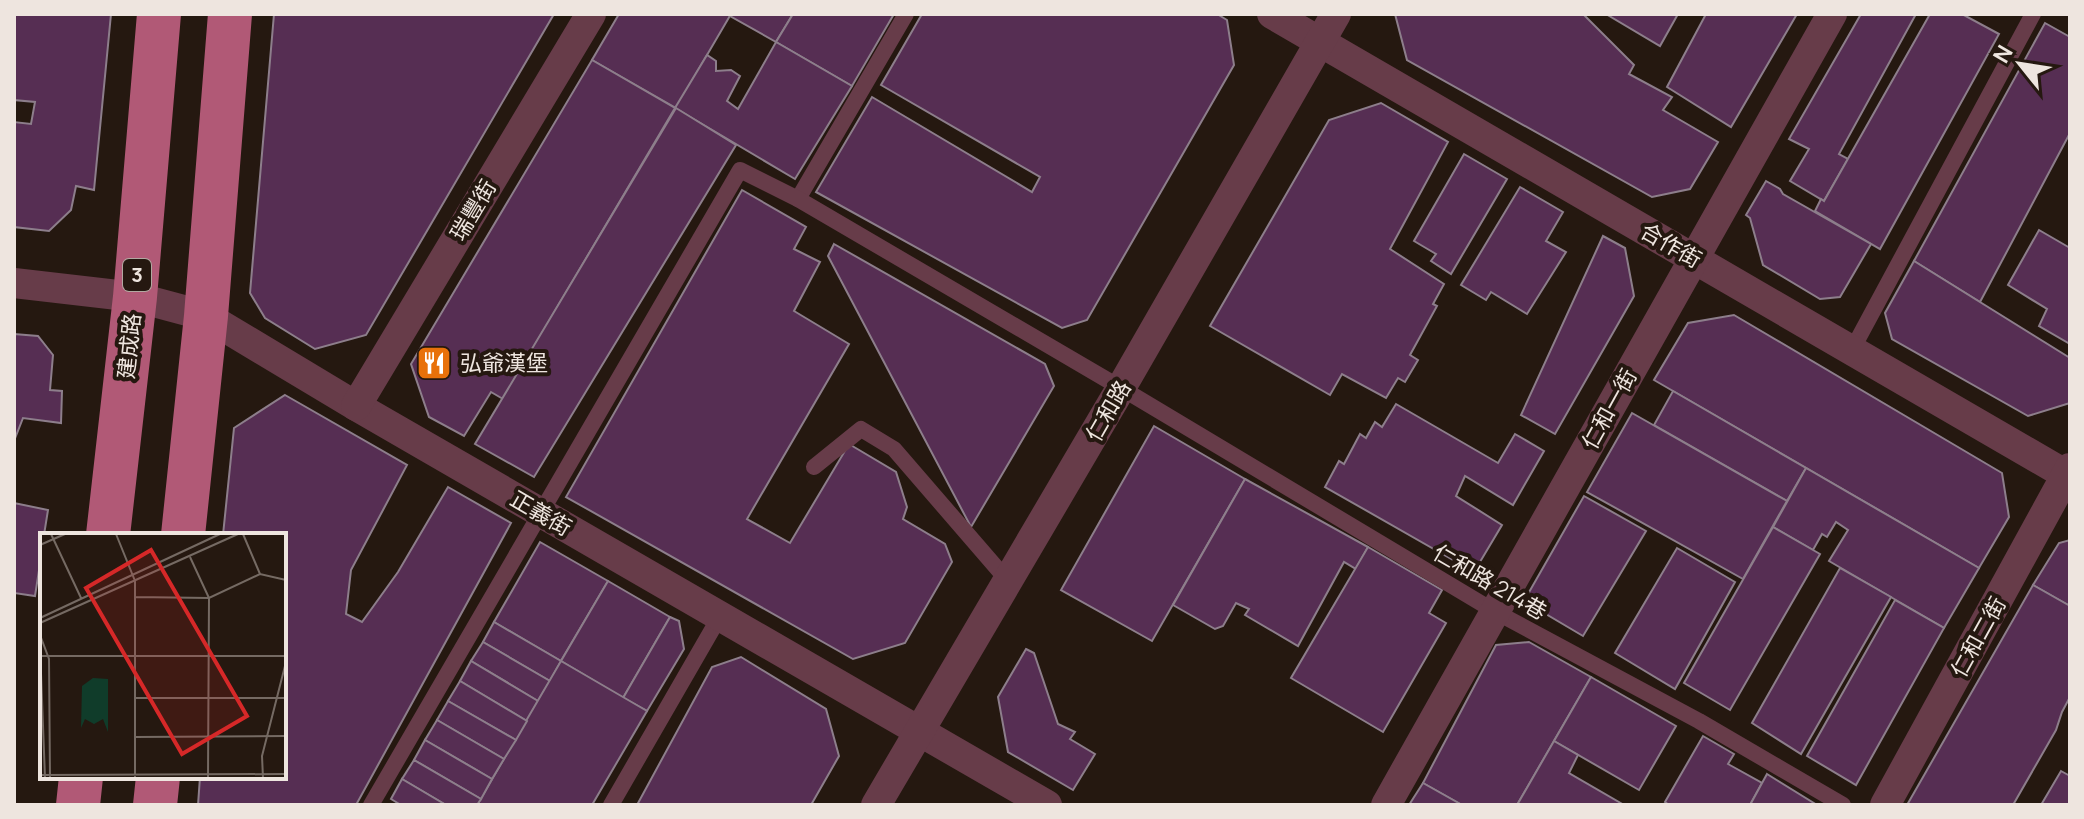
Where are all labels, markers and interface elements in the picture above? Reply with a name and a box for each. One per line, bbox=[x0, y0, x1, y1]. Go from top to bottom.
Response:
north arrow bbox=[1980, 24, 2060, 104]
text: N bbox=[1986, 40, 2020, 68]
street label: 瑞豐街 bbox=[443, 174, 503, 246]
street label: 合作街 bbox=[1635, 216, 1707, 274]
road number: 3 bbox=[123, 259, 151, 291]
street label: 建成路 bbox=[111, 312, 147, 380]
restaurant icon: 弘爺漢堡 bbox=[415, 344, 453, 382]
place label: 弘爺漢堡 bbox=[460, 348, 548, 378]
street label: 仁和一街 bbox=[1575, 363, 1643, 455]
street label: 仁和路 bbox=[1079, 375, 1137, 447]
street label: 正義街 bbox=[505, 484, 577, 542]
inset map bbox=[40, 533, 286, 779]
street label: 仁和路 214巷 bbox=[1428, 537, 1552, 627]
street label: 仁和二街 bbox=[1944, 591, 2012, 683]

